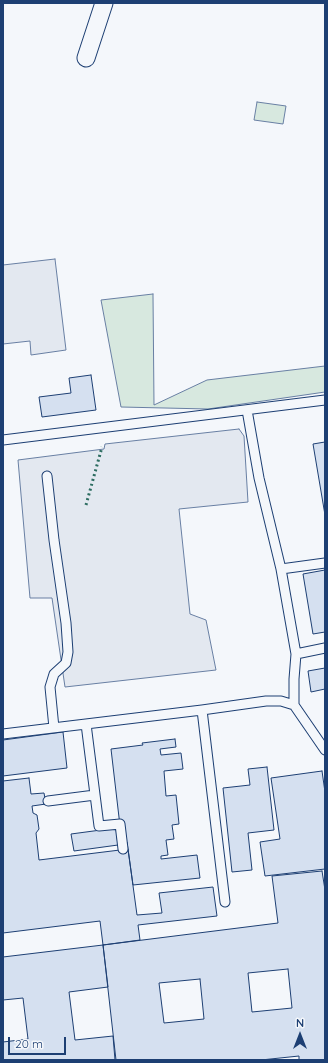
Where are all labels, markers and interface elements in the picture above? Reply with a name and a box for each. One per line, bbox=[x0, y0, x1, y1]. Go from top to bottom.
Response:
north arrow bbox=[280, 1015, 320, 1055]
text: N bbox=[296, 1016, 304, 1030]
scale bar bbox=[10, 1029, 68, 1055]
text: 20 m bbox=[15, 1036, 43, 1051]

